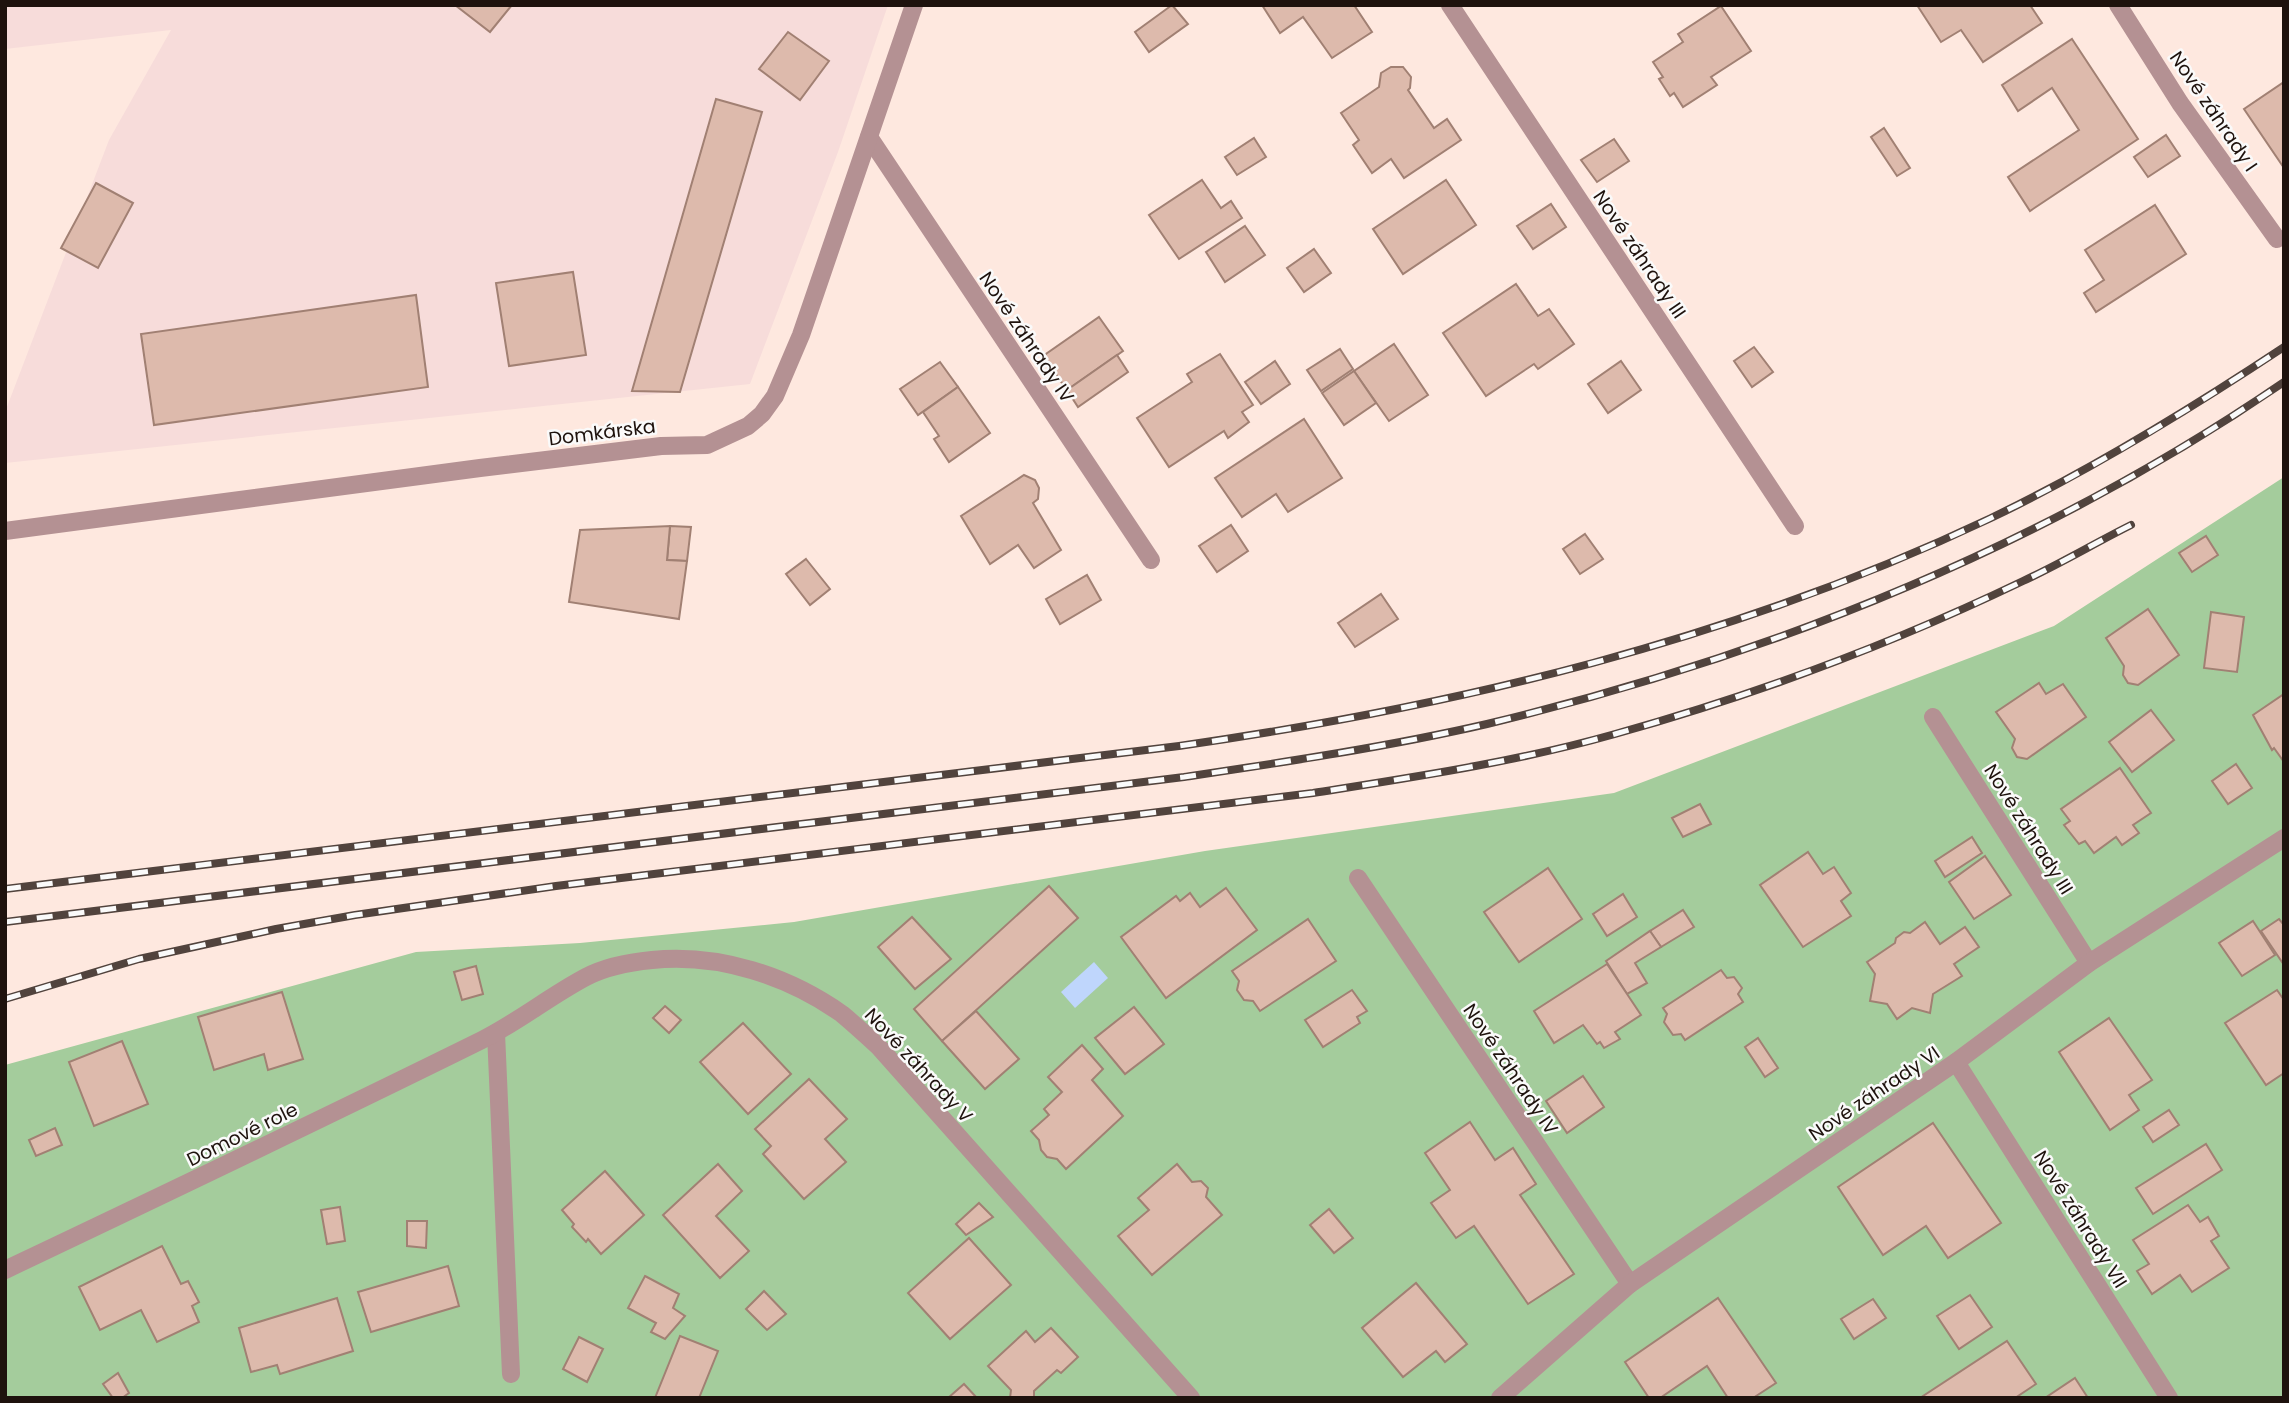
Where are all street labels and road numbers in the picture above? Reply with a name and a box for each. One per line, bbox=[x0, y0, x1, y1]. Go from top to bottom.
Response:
street label: Nové záhrady I bbox=[2163, 46, 2264, 177]
street label: Nové záhrady III bbox=[1587, 185, 1693, 324]
street label: Nové záhrady IV bbox=[973, 266, 1081, 408]
street label: Domkárska bbox=[547, 413, 657, 452]
street label: Nové záhrady III bbox=[1978, 759, 2080, 900]
street label: Nové záhrady IV bbox=[1457, 998, 1565, 1140]
street label: Nové záhrady V bbox=[858, 1002, 979, 1129]
street label: Nové záhrady VI bbox=[1803, 1040, 1945, 1147]
street label: Domové role bbox=[182, 1096, 302, 1173]
street label: Nové záhrady VII bbox=[2027, 1145, 2134, 1293]

